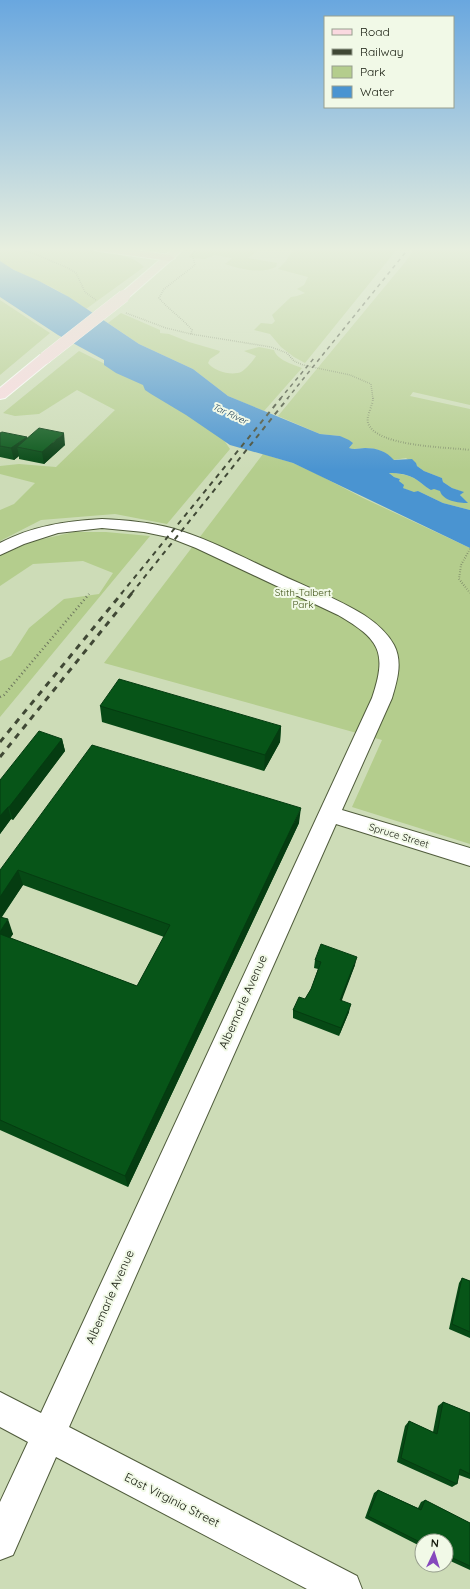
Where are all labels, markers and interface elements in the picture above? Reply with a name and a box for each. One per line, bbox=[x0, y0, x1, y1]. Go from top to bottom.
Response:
legend bbox=[324, 16, 454, 108]
text: Road bbox=[360, 24, 390, 39]
text: Railway bbox=[360, 44, 404, 59]
text: Park bbox=[360, 64, 385, 79]
text: Water bbox=[360, 84, 395, 99]
water label: Tar River bbox=[211, 401, 251, 427]
park label: Stith-Talbert Park bbox=[275, 586, 332, 611]
street label: Spruce Street bbox=[367, 820, 431, 851]
street label: Albemarle Avenue bbox=[215, 952, 270, 1051]
street label: Albemarle Avenue bbox=[82, 1247, 137, 1346]
street label: East Virginia Street bbox=[122, 1469, 222, 1530]
north arrow bbox=[414, 1533, 454, 1573]
text: N bbox=[430, 1536, 439, 1550]

